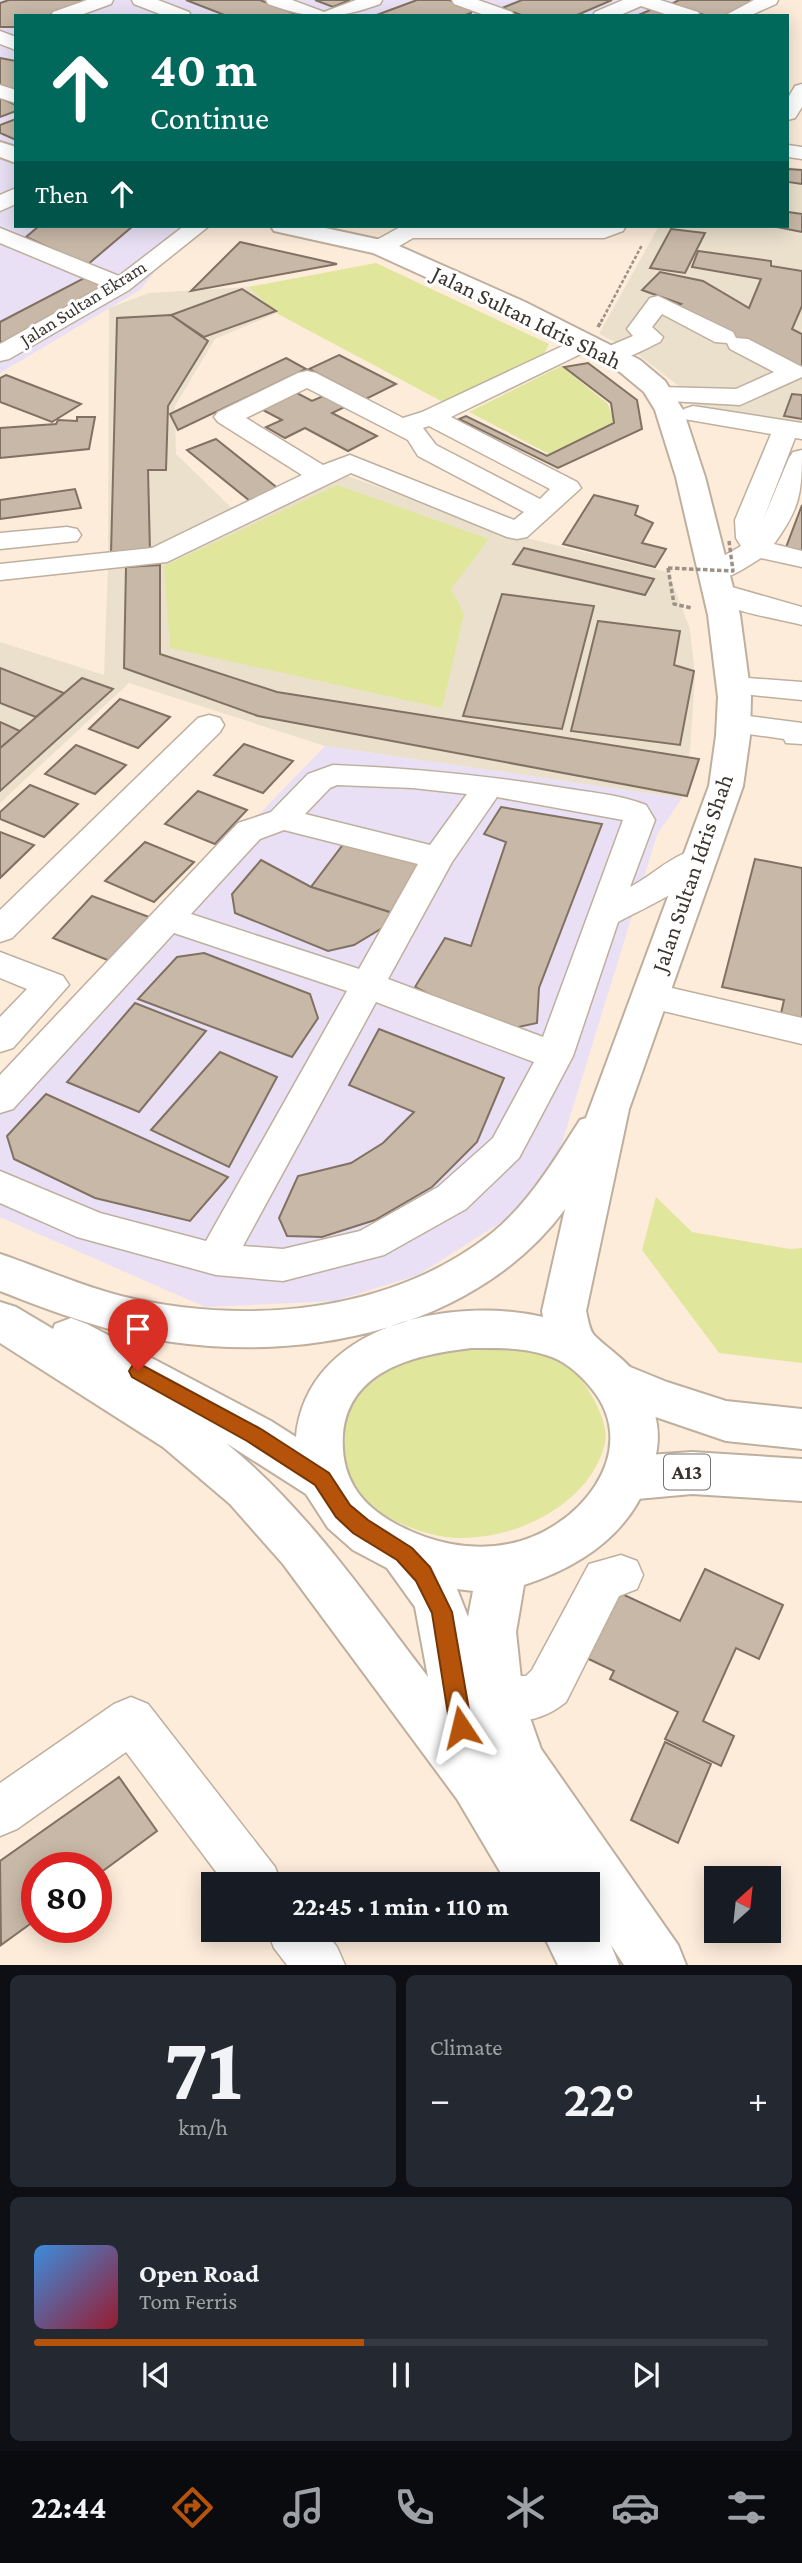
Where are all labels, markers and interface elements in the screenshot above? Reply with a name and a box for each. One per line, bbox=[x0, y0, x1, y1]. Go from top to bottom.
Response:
icon: ahead bbox=[35, 42, 126, 133]
text: 40 m bbox=[150, 42, 257, 97]
text: Continue bbox=[150, 100, 269, 136]
icon: ahead bbox=[103, 175, 141, 213]
text: Then bbox=[35, 180, 89, 209]
street label: Jalan Sultan Ekram bbox=[14, 256, 150, 351]
street label: Jalan Sultan Idris Shah bbox=[426, 259, 626, 374]
street label: Jalan Sultan Idris Shah bbox=[645, 771, 738, 977]
pin bbox=[108, 1299, 168, 1371]
icon: arrive bbox=[119, 1310, 157, 1348]
road number: A13 bbox=[664, 1454, 710, 1490]
position arrow bbox=[424, 1690, 498, 1764]
speed limit sign: 80 bbox=[21, 1852, 112, 1943]
north arrow bbox=[704, 1866, 780, 1942]
map controls bbox=[704, 1866, 781, 1943]
text: 22:45 · 1 min · 110 m bbox=[292, 1892, 509, 1921]
text: 71 bbox=[164, 2017, 242, 2119]
text: Climate bbox=[430, 2034, 502, 2060]
text: 22° bbox=[563, 2069, 635, 2127]
text: − bbox=[430, 2078, 450, 2120]
text: + bbox=[748, 2078, 768, 2120]
text: km/h bbox=[178, 2114, 228, 2140]
text: Open Road bbox=[139, 2259, 259, 2288]
text: Tom Ferris bbox=[139, 2288, 237, 2314]
icon: previous bbox=[137, 2356, 175, 2394]
icon: pause bbox=[382, 2356, 420, 2394]
icon: next bbox=[627, 2356, 665, 2394]
icon: directions bbox=[168, 2483, 217, 2532]
icon: music bbox=[279, 2483, 328, 2532]
icon: phone bbox=[390, 2483, 439, 2532]
icon: climate bbox=[501, 2483, 550, 2532]
icon: car bbox=[611, 2483, 660, 2532]
icon: filters bbox=[722, 2483, 771, 2532]
text: 22:44 bbox=[31, 2489, 106, 2525]

